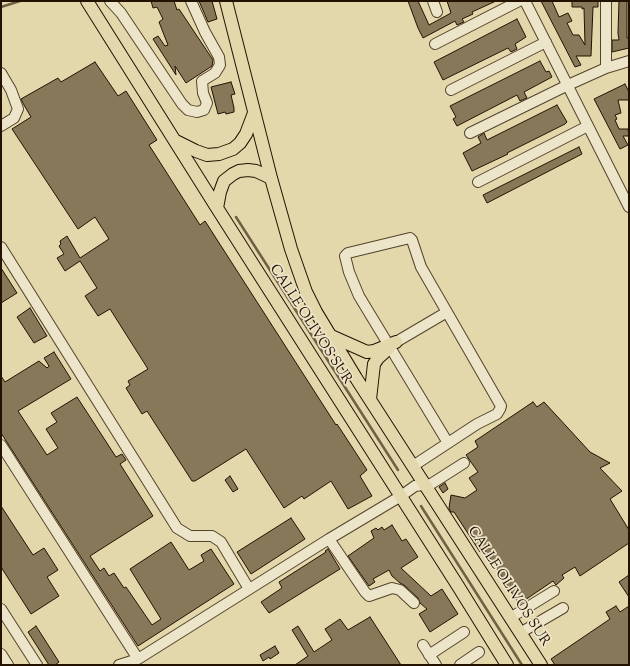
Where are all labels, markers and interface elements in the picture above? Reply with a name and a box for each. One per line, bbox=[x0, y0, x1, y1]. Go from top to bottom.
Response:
street label: CALLE OLIVOS SUR bbox=[265, 262, 355, 388]
street label: CALLE OLIVOS SUR bbox=[463, 524, 553, 650]

